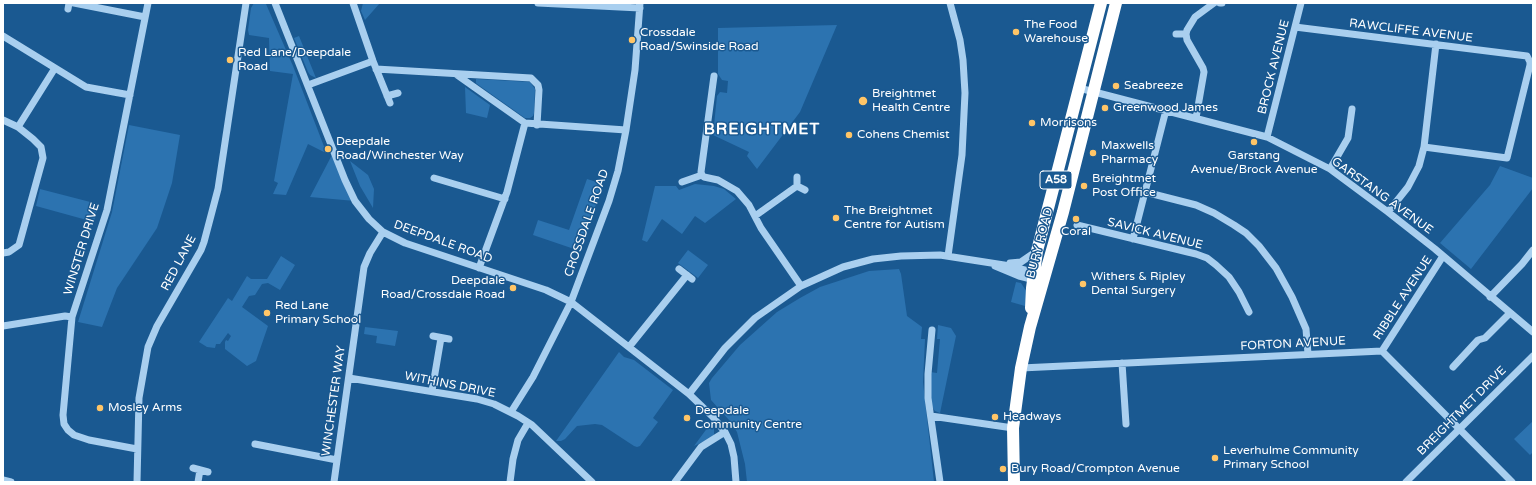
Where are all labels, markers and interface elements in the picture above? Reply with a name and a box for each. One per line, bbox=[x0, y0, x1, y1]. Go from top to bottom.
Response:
street label: RAWCLIFFE AVENUE bbox=[1348, 16, 1474, 46]
place label: The Food Warehouse bbox=[1024, 18, 1088, 46]
street label: BROCK AVENUE bbox=[1255, 18, 1293, 116]
place label: Crossdale Road/Swinside Road bbox=[640, 26, 759, 54]
marker: The Food Warehouse bbox=[1011, 27, 1021, 37]
marker: Crossdale Road/Swinside Road bbox=[627, 35, 637, 45]
place label: Red Lane/Deepdale Road bbox=[238, 46, 351, 74]
marker: Red Lane/Deepdale Road bbox=[225, 55, 235, 65]
place label: Seabreeze bbox=[1124, 79, 1183, 93]
marker: Seabreeze bbox=[1111, 81, 1121, 91]
place label: Breightmet Health Centre bbox=[872, 87, 950, 115]
marker: Breightmet Health Centre bbox=[857, 95, 869, 107]
place label: Greenwood James bbox=[1113, 101, 1218, 115]
marker: Greenwood James bbox=[1100, 103, 1110, 113]
place label: Morrisons bbox=[1040, 116, 1097, 130]
marker: Morrisons bbox=[1027, 118, 1037, 128]
district label: BREIGHTMET bbox=[704, 120, 820, 140]
place label: Cohens Chemist bbox=[857, 128, 949, 142]
marker: Cohens Chemist bbox=[844, 130, 854, 140]
place label: Deepdale Road/Winchester Way bbox=[336, 135, 464, 163]
marker: Garstang Avenue/Brock Avenue bbox=[1249, 137, 1259, 147]
place label: Maxwells Pharmacy bbox=[1101, 139, 1158, 167]
marker: Deepdale Road/Winchester Way bbox=[323, 144, 333, 154]
marker: Maxwells Pharmacy bbox=[1088, 148, 1098, 158]
place label: Garstang Avenue/Brock Avenue bbox=[1190, 149, 1318, 177]
street label: GARSTANG AVENUE bbox=[1329, 154, 1435, 238]
street label: CROSSDALE ROAD bbox=[562, 167, 612, 279]
road number: A58 bbox=[1040, 171, 1072, 189]
place label: Breightmet Post Office bbox=[1092, 172, 1156, 200]
marker: Breightmet Post Office bbox=[1079, 181, 1089, 191]
street label: WINSTER DRIVE bbox=[61, 201, 103, 297]
place label: The Breightmet Centre for Autism bbox=[844, 204, 945, 232]
street label: BURY ROAD bbox=[1024, 206, 1056, 280]
marker: The Breightmet Centre for Autism bbox=[831, 213, 841, 223]
marker: Coral bbox=[1071, 214, 1081, 224]
street label: SAVICK AVENUE bbox=[1106, 215, 1204, 253]
street label: DEEPDALE ROAD bbox=[392, 217, 494, 267]
place label: Coral bbox=[1061, 225, 1091, 239]
street label: RED LANE bbox=[158, 233, 200, 293]
street label: RIBBLE AVENUE bbox=[1371, 253, 1435, 343]
place label: Withers & Ripley Dental Surgery bbox=[1091, 270, 1185, 298]
place label: Deepdale Road/Crossdale Road bbox=[381, 274, 505, 302]
marker: Withers & Ripley Dental Surgery bbox=[1078, 279, 1088, 289]
marker: Deepdale Road/Crossdale Road bbox=[508, 283, 518, 293]
place label: Red Lane Primary School bbox=[275, 299, 361, 327]
marker: Red Lane Primary School bbox=[262, 308, 272, 318]
street label: FORTON AVENUE bbox=[1240, 334, 1346, 354]
street label: WINCHESTER WAY bbox=[319, 345, 349, 457]
street label: BREIGHTMET DRIVE bbox=[1414, 363, 1510, 459]
street label: WITHINS DRIVE bbox=[403, 369, 497, 401]
place label: Mosley Arms bbox=[108, 401, 182, 415]
marker: Mosley Arms bbox=[95, 403, 105, 413]
place label: Deepdale Community Centre bbox=[695, 404, 802, 432]
place label: Headways bbox=[1003, 410, 1061, 424]
marker: Headways bbox=[990, 412, 1000, 422]
marker: Deepdale Community Centre bbox=[682, 413, 692, 423]
place label: Leverhulme Community Primary School bbox=[1223, 444, 1359, 472]
marker: Leverhulme Community Primary School bbox=[1210, 453, 1220, 463]
place label: Bury Road/Crompton Avenue bbox=[1011, 462, 1180, 476]
marker: Bury Road/Crompton Avenue bbox=[998, 464, 1008, 474]

